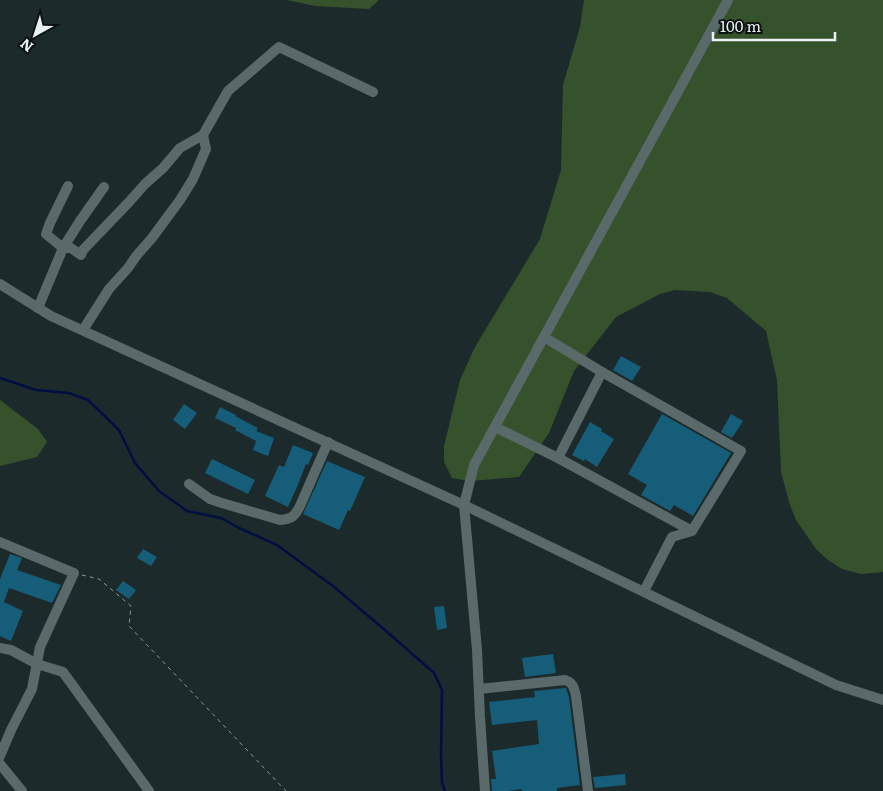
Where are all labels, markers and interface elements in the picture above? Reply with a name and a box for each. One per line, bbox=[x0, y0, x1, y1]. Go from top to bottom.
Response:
north arrow bbox=[10, 10, 60, 60]
scale bar bbox=[713, 10, 836, 42]
text: 100 m bbox=[720, 14, 761, 37]
text: N bbox=[15, 34, 37, 57]

